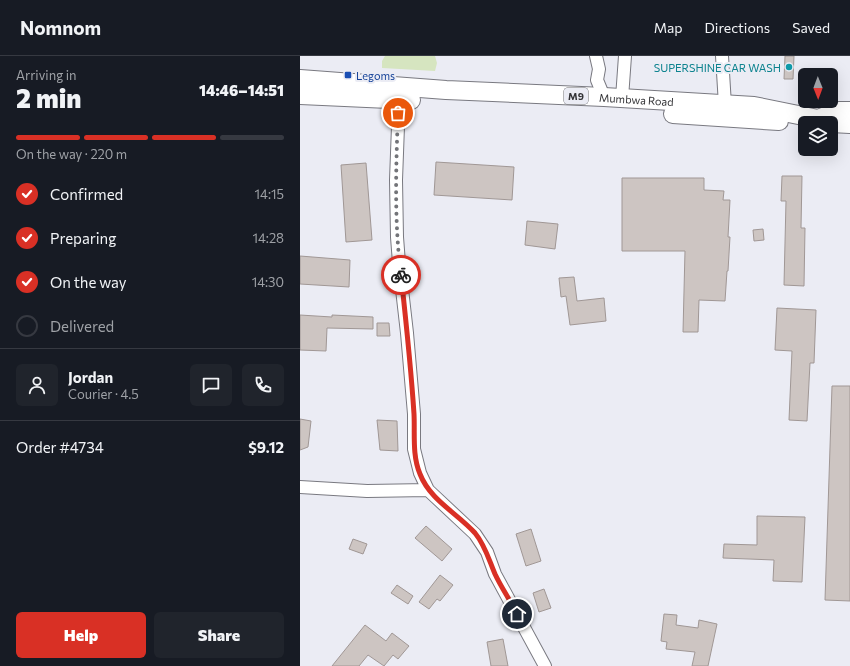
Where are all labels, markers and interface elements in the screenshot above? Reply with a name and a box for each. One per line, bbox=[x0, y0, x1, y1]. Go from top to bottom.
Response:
text: Nomnom bbox=[20, 16, 101, 39]
text: Map bbox=[654, 19, 683, 36]
text: Directions bbox=[705, 19, 770, 36]
text: Saved bbox=[792, 19, 830, 36]
place label: SUPERSHINE CAR WASH bbox=[654, 61, 781, 74]
marker: SUPERSHINE CAR WASH bbox=[784, 62, 794, 72]
text: Arriving in bbox=[16, 67, 76, 83]
north arrow bbox=[798, 68, 838, 108]
map controls bbox=[798, 68, 838, 156]
place label: Legoms bbox=[356, 69, 395, 82]
marker: Legoms bbox=[343, 70, 353, 80]
text: 14:46–14:51 bbox=[199, 81, 284, 99]
text: 2 min bbox=[16, 82, 81, 113]
road number: M9 bbox=[564, 88, 588, 104]
street label: Mumbwa Road bbox=[599, 90, 674, 108]
pin bbox=[381, 96, 415, 130]
icon: bag bbox=[387, 102, 409, 124]
button: layers bbox=[798, 116, 838, 156]
text: On the way · 220 m bbox=[16, 146, 127, 162]
icon: check bbox=[16, 183, 38, 205]
text: Confirmed bbox=[50, 185, 123, 203]
text: 14:15 bbox=[255, 186, 284, 202]
icon: check bbox=[16, 227, 38, 249]
text: Preparing bbox=[50, 229, 116, 247]
text: 14:28 bbox=[253, 230, 284, 246]
courier bbox=[381, 255, 421, 295]
icon: bike bbox=[390, 264, 412, 286]
icon: check bbox=[16, 271, 38, 293]
text: On the way bbox=[50, 273, 127, 291]
text: 14:30 bbox=[252, 274, 284, 290]
text: Delivered bbox=[50, 317, 114, 335]
button: person bbox=[16, 364, 58, 406]
button: chat bbox=[190, 364, 232, 406]
button: phone bbox=[242, 364, 284, 406]
text: Jordan bbox=[68, 368, 113, 386]
text: Courier · 4.5 bbox=[68, 386, 139, 402]
text: Order #4734 bbox=[16, 438, 104, 456]
text: $9.12 bbox=[248, 438, 284, 456]
pin bbox=[500, 597, 534, 631]
icon: home bbox=[506, 603, 528, 625]
button: Help bbox=[16, 612, 146, 658]
button: Share bbox=[154, 612, 284, 658]

